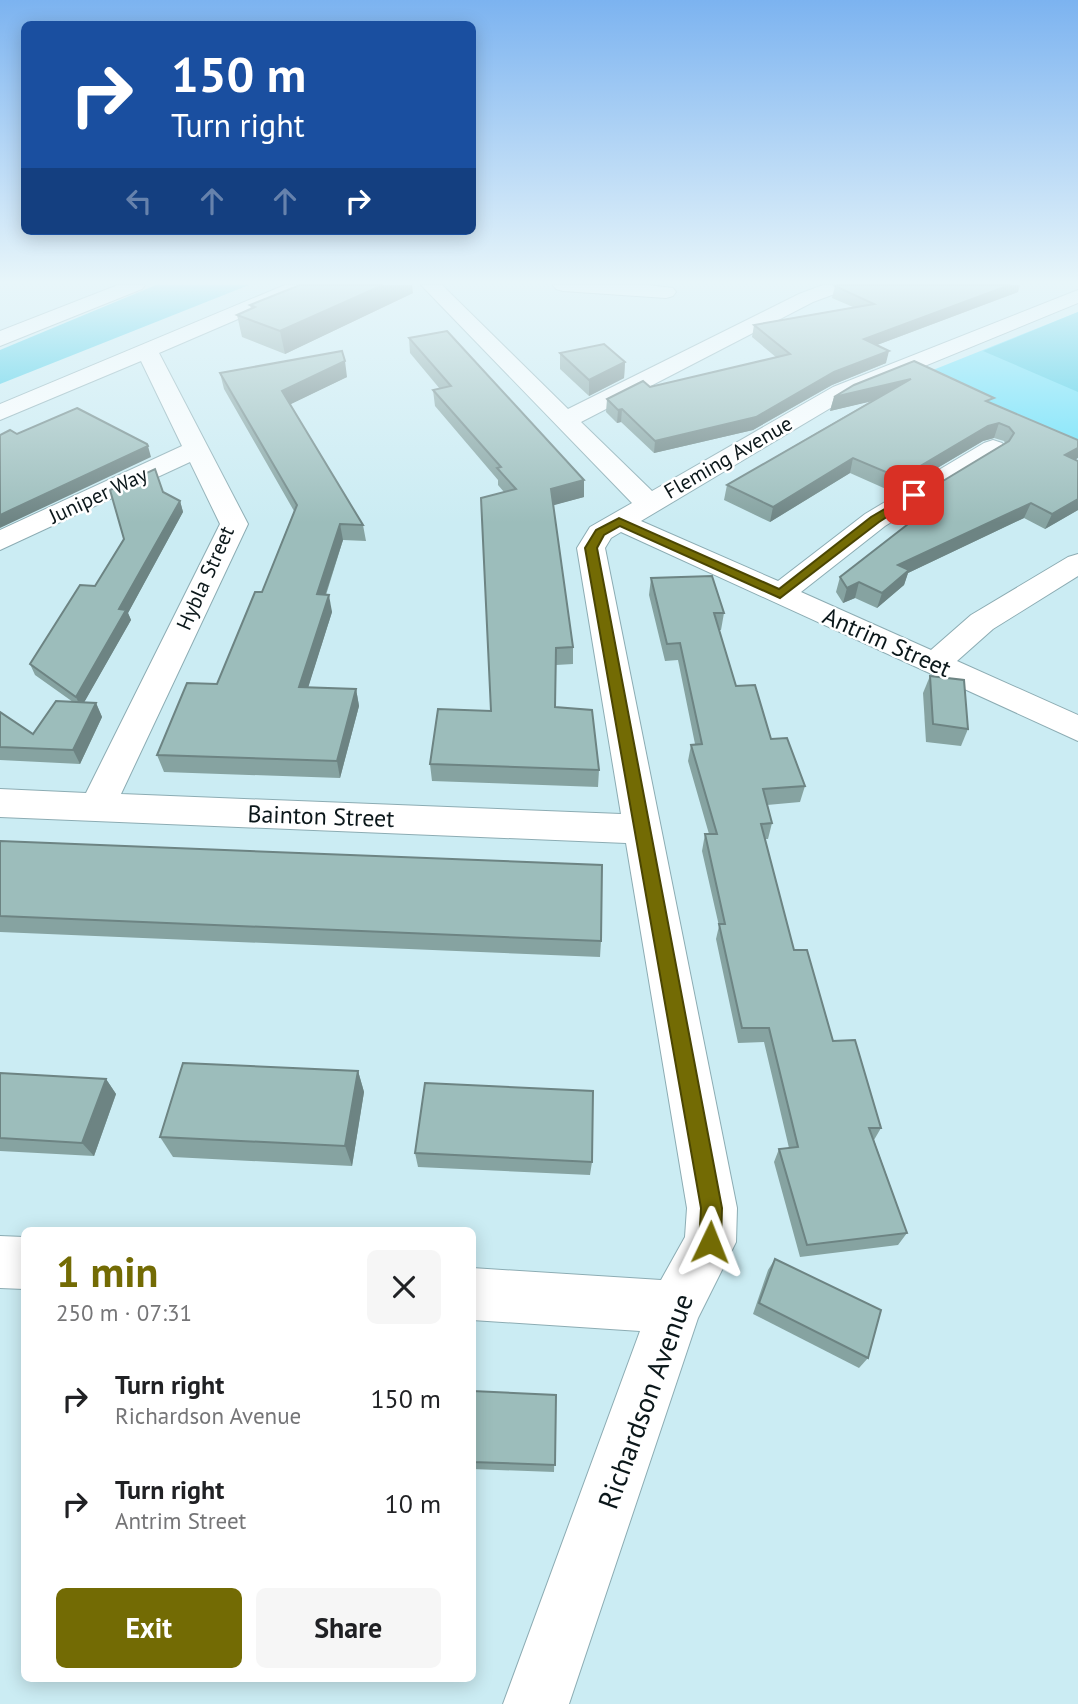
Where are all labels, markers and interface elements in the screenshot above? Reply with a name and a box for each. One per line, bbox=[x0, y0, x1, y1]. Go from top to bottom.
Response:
text: 150 m bbox=[171, 42, 306, 106]
icon: right bbox=[56, 49, 147, 140]
text: Turn right bbox=[171, 104, 305, 146]
icon: left bbox=[120, 182, 158, 220]
icon: ahead bbox=[193, 182, 231, 220]
icon: ahead bbox=[266, 182, 304, 220]
icon: right bbox=[339, 182, 377, 220]
street label: Fleming Avenue bbox=[659, 409, 797, 505]
street label: Juniper Way bbox=[44, 460, 152, 530]
pin bbox=[884, 465, 944, 525]
icon: arrive bbox=[895, 476, 933, 514]
street label: Hybla Street bbox=[170, 522, 240, 634]
street label: Antrim Street bbox=[818, 600, 956, 684]
street label: Bainton Street bbox=[247, 798, 395, 834]
position arrow bbox=[673, 1205, 747, 1279]
text: 1 min bbox=[56, 1244, 158, 1299]
button: close bbox=[367, 1250, 441, 1324]
street label: Richardson Avenue bbox=[589, 1288, 701, 1514]
text: 250 m · 07:31 bbox=[56, 1298, 192, 1327]
text: Turn right bbox=[115, 1368, 224, 1401]
icon: right bbox=[56, 1380, 94, 1418]
text: 150 m bbox=[370, 1382, 441, 1415]
text: Richardson Avenue bbox=[115, 1401, 301, 1430]
text: Turn right bbox=[115, 1473, 224, 1506]
icon: right bbox=[56, 1485, 94, 1523]
text: 10 m bbox=[385, 1487, 441, 1520]
text: Antrim Street bbox=[115, 1506, 246, 1535]
button: Exit bbox=[56, 1588, 242, 1668]
button: Share bbox=[256, 1588, 441, 1668]

